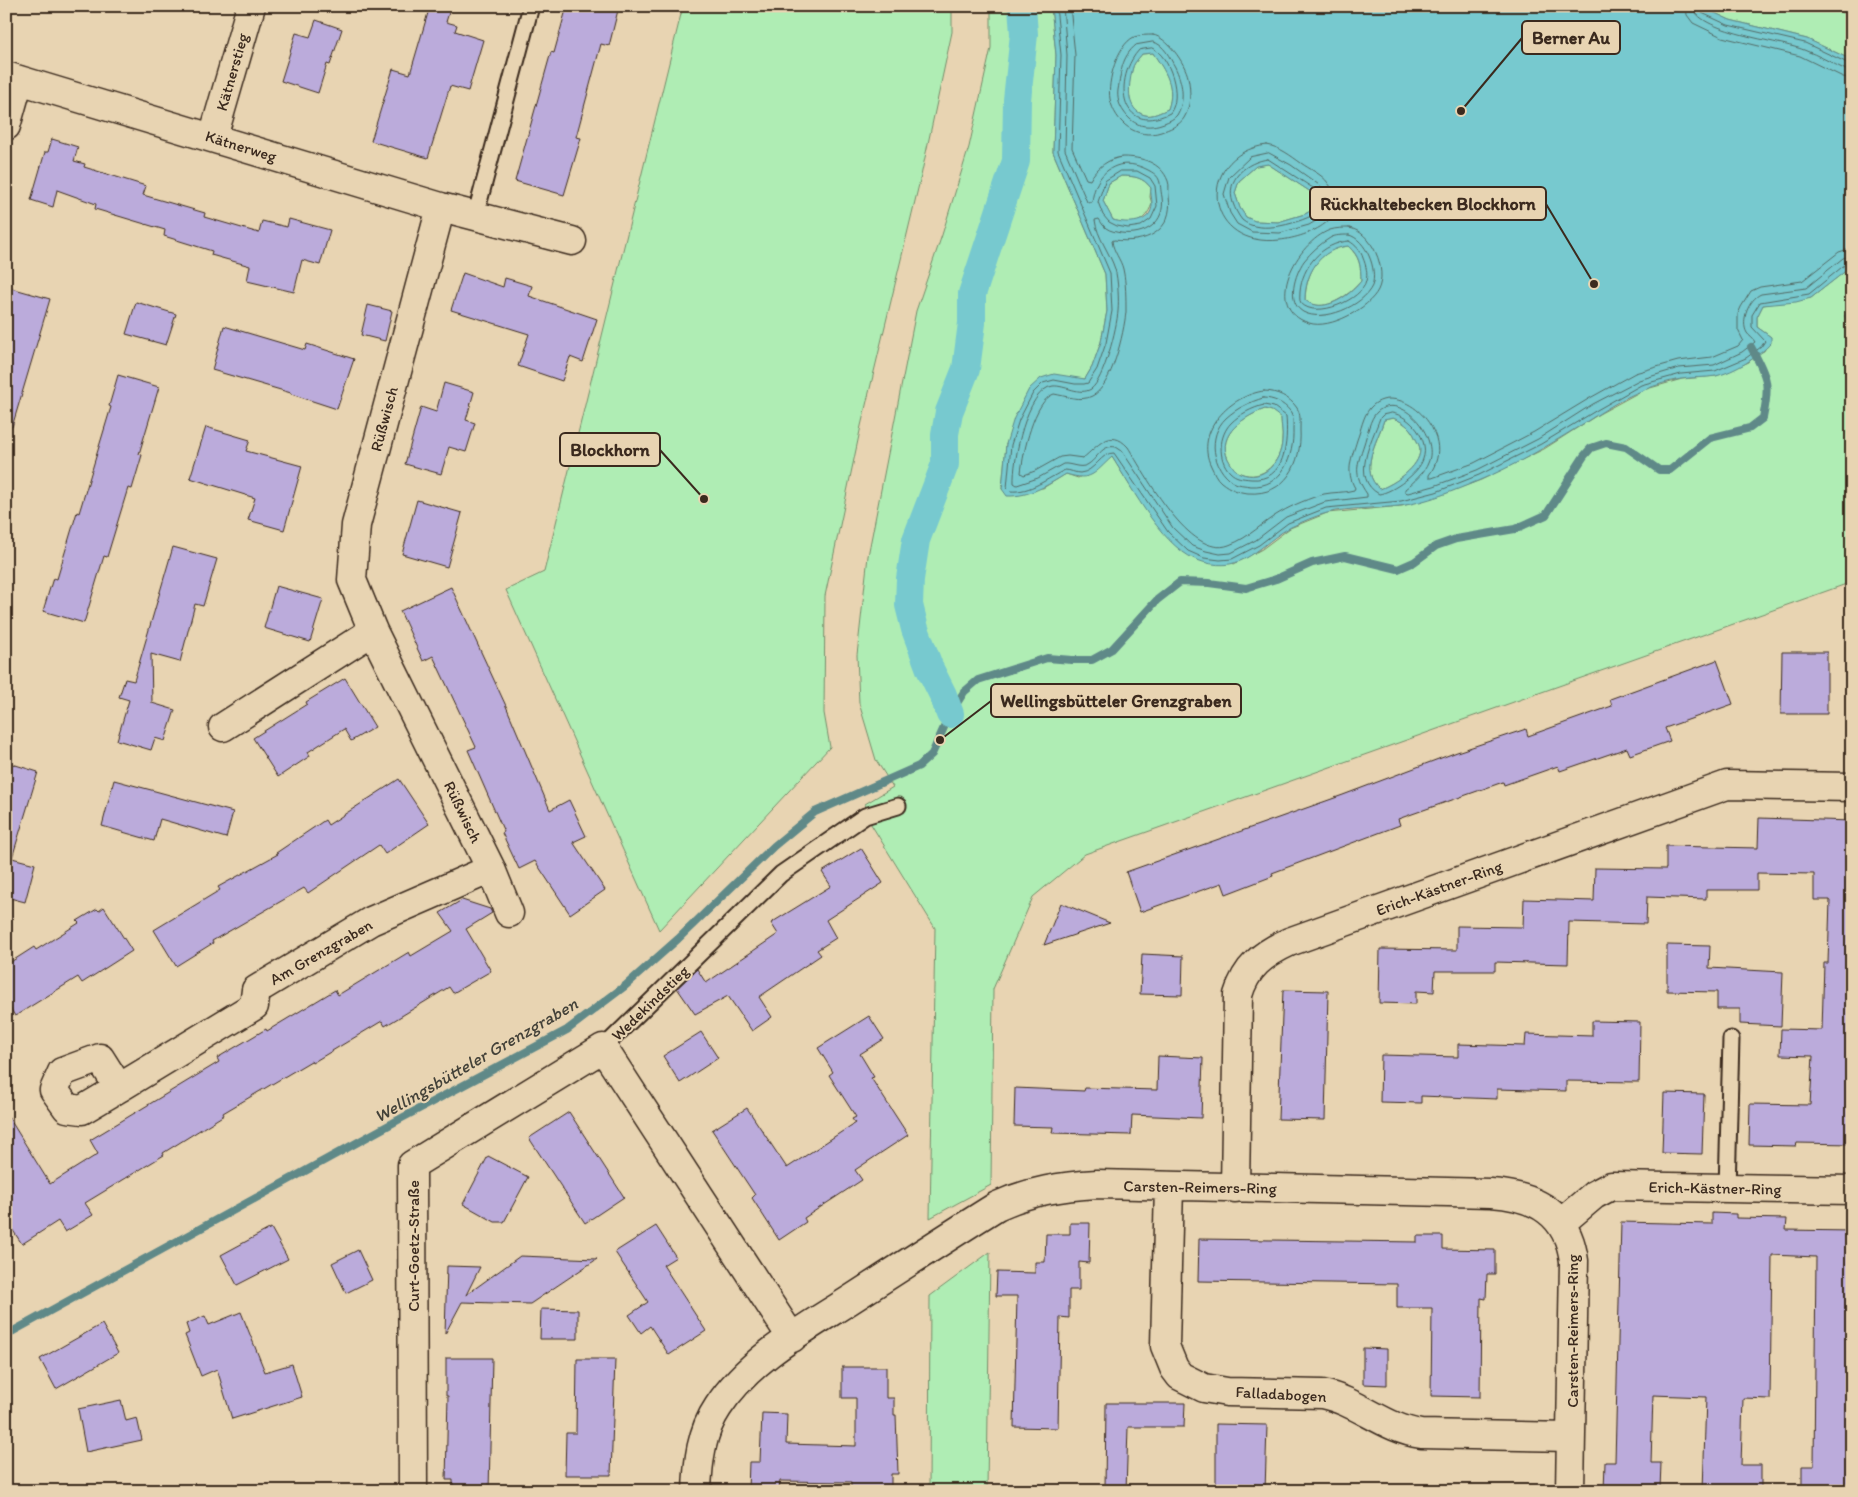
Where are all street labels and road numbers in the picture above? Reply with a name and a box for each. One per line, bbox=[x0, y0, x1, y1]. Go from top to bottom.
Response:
street label: Kätnerstieg bbox=[212, 30, 252, 113]
street label: Kätnerweg bbox=[203, 126, 280, 166]
street label: Rüßwisch bbox=[366, 384, 402, 454]
street label: Rüßwisch bbox=[440, 778, 486, 846]
street label: Erich-Kästner-Ring bbox=[1373, 856, 1505, 920]
street label: Am Grenzgraben bbox=[266, 915, 376, 989]
street label: Wedekindstieg bbox=[607, 961, 693, 1045]
street label: Carsten-Reimers-Ring bbox=[1123, 1176, 1278, 1198]
street label: Erich-Kästner-Ring bbox=[1648, 1177, 1782, 1199]
street label: Curt-Goetz-Straße bbox=[404, 1180, 423, 1312]
street label: Carsten-Reimers-Ring bbox=[1563, 1253, 1582, 1408]
street label: Falladabogen bbox=[1235, 1382, 1327, 1406]

